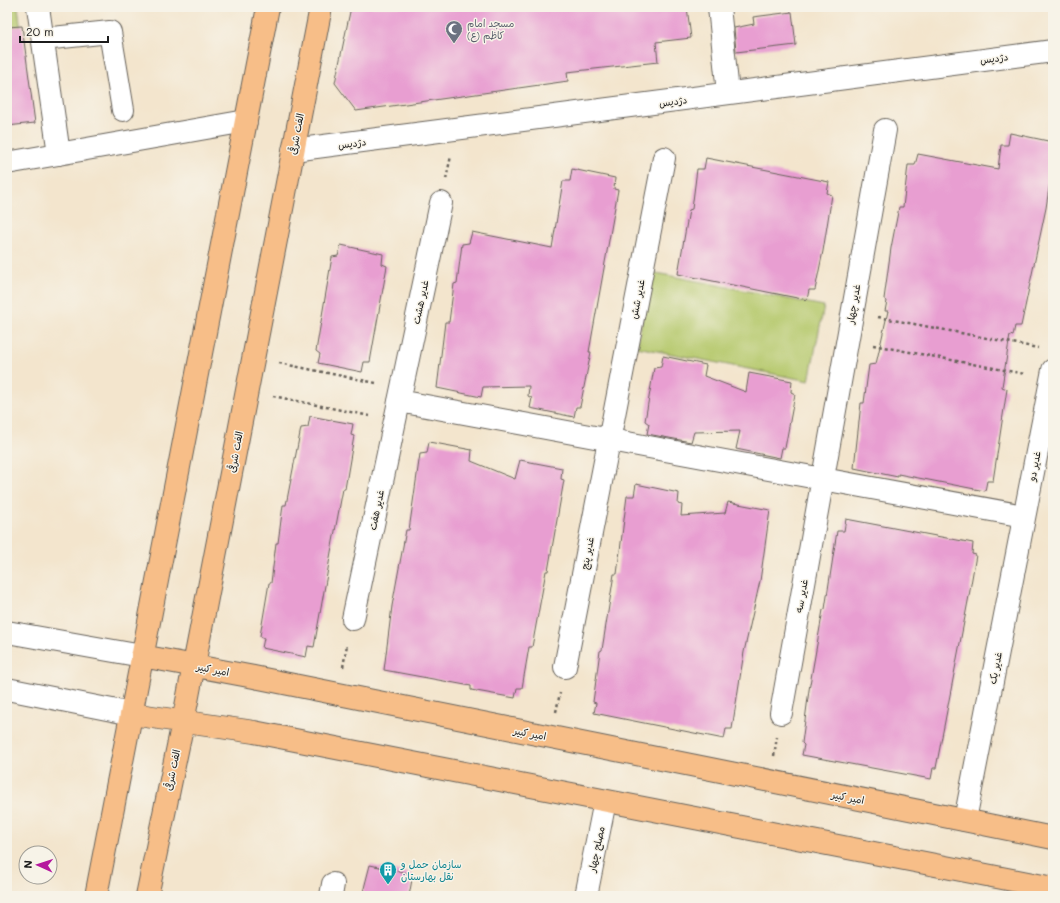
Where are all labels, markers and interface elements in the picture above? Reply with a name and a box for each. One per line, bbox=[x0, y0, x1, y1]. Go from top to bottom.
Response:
place label: مسجد امام کاظم (ع) bbox=[467, 16, 514, 43]
scale bar bbox=[20, 18, 108, 44]
mosque icon: مسجد امام کاظم (ع) bbox=[444, 19, 464, 44]
text: 20 m bbox=[26, 23, 54, 39]
street label: دژدیس bbox=[979, 49, 1009, 67]
street label: دژدیس bbox=[658, 92, 688, 110]
street label: الفت شرقی bbox=[285, 112, 307, 156]
street label: دژدیس bbox=[337, 134, 367, 152]
street label: غدیر شش bbox=[626, 278, 648, 320]
street label: غدیر هشت bbox=[408, 279, 432, 325]
street label: غدیر چهار bbox=[842, 283, 863, 326]
street label: الفت شرقی bbox=[224, 430, 246, 474]
street label: غدیر دو bbox=[1024, 450, 1044, 483]
street label: غدیر هفت bbox=[365, 489, 387, 531]
street label: غدیر پنج bbox=[577, 536, 598, 571]
street label: غدیر سه bbox=[791, 578, 811, 614]
street label: غدیر یک bbox=[985, 651, 1005, 685]
street label: امیر کبیر bbox=[194, 659, 231, 679]
street label: امیر کبیر bbox=[511, 723, 548, 743]
street label: الفت شرقی bbox=[161, 748, 183, 792]
street label: امیر کبیر bbox=[829, 787, 866, 807]
street label: مصلح چهار bbox=[584, 825, 609, 874]
north arrow bbox=[18, 845, 58, 885]
place label: سازمان حمل و نقل بهارستان bbox=[400, 857, 462, 883]
text: N bbox=[20, 860, 35, 869]
building icon: سازمان حمل و نقل بهارستان bbox=[378, 860, 398, 885]

